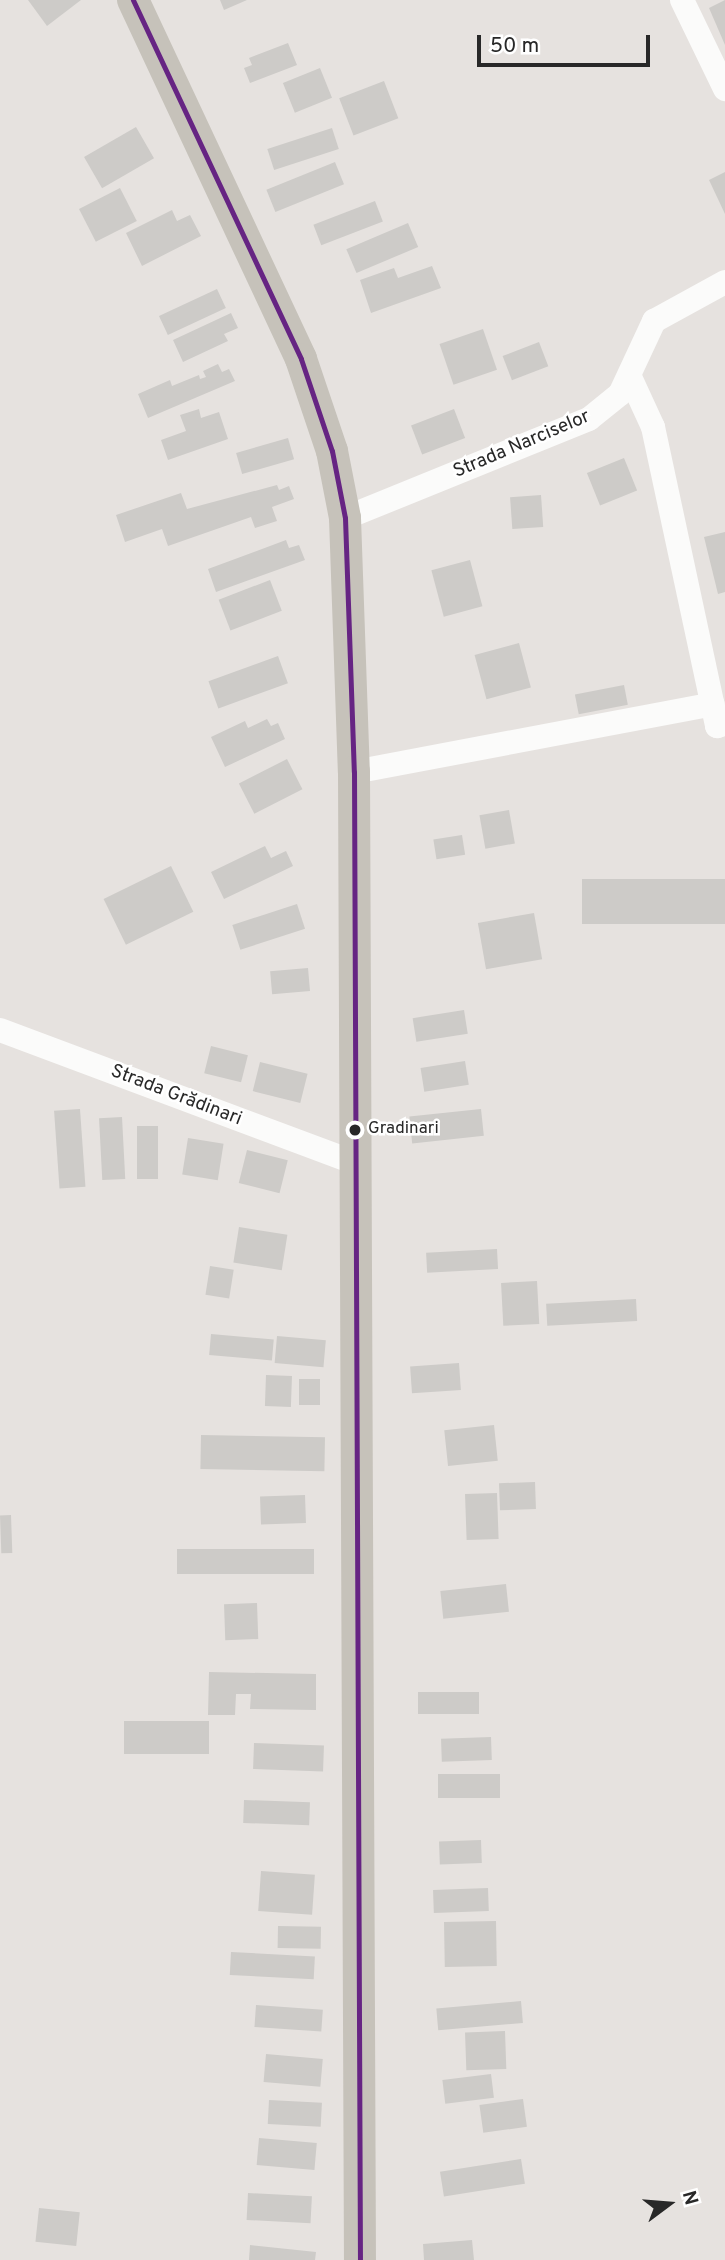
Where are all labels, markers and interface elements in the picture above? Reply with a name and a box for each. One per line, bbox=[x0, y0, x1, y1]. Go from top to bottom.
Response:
scale bar bbox=[480, 21, 653, 65]
text: 50 m bbox=[490, 33, 539, 60]
street label: Strada Narciselor bbox=[450, 406, 594, 484]
street label: Strada Grădinari bbox=[107, 1060, 245, 1132]
place label: Gradinari bbox=[368, 1120, 439, 1140]
marker: Gradinari bbox=[348, 1123, 362, 1137]
north arrow bbox=[634, 2169, 704, 2239]
text: N bbox=[676, 2188, 703, 2208]

